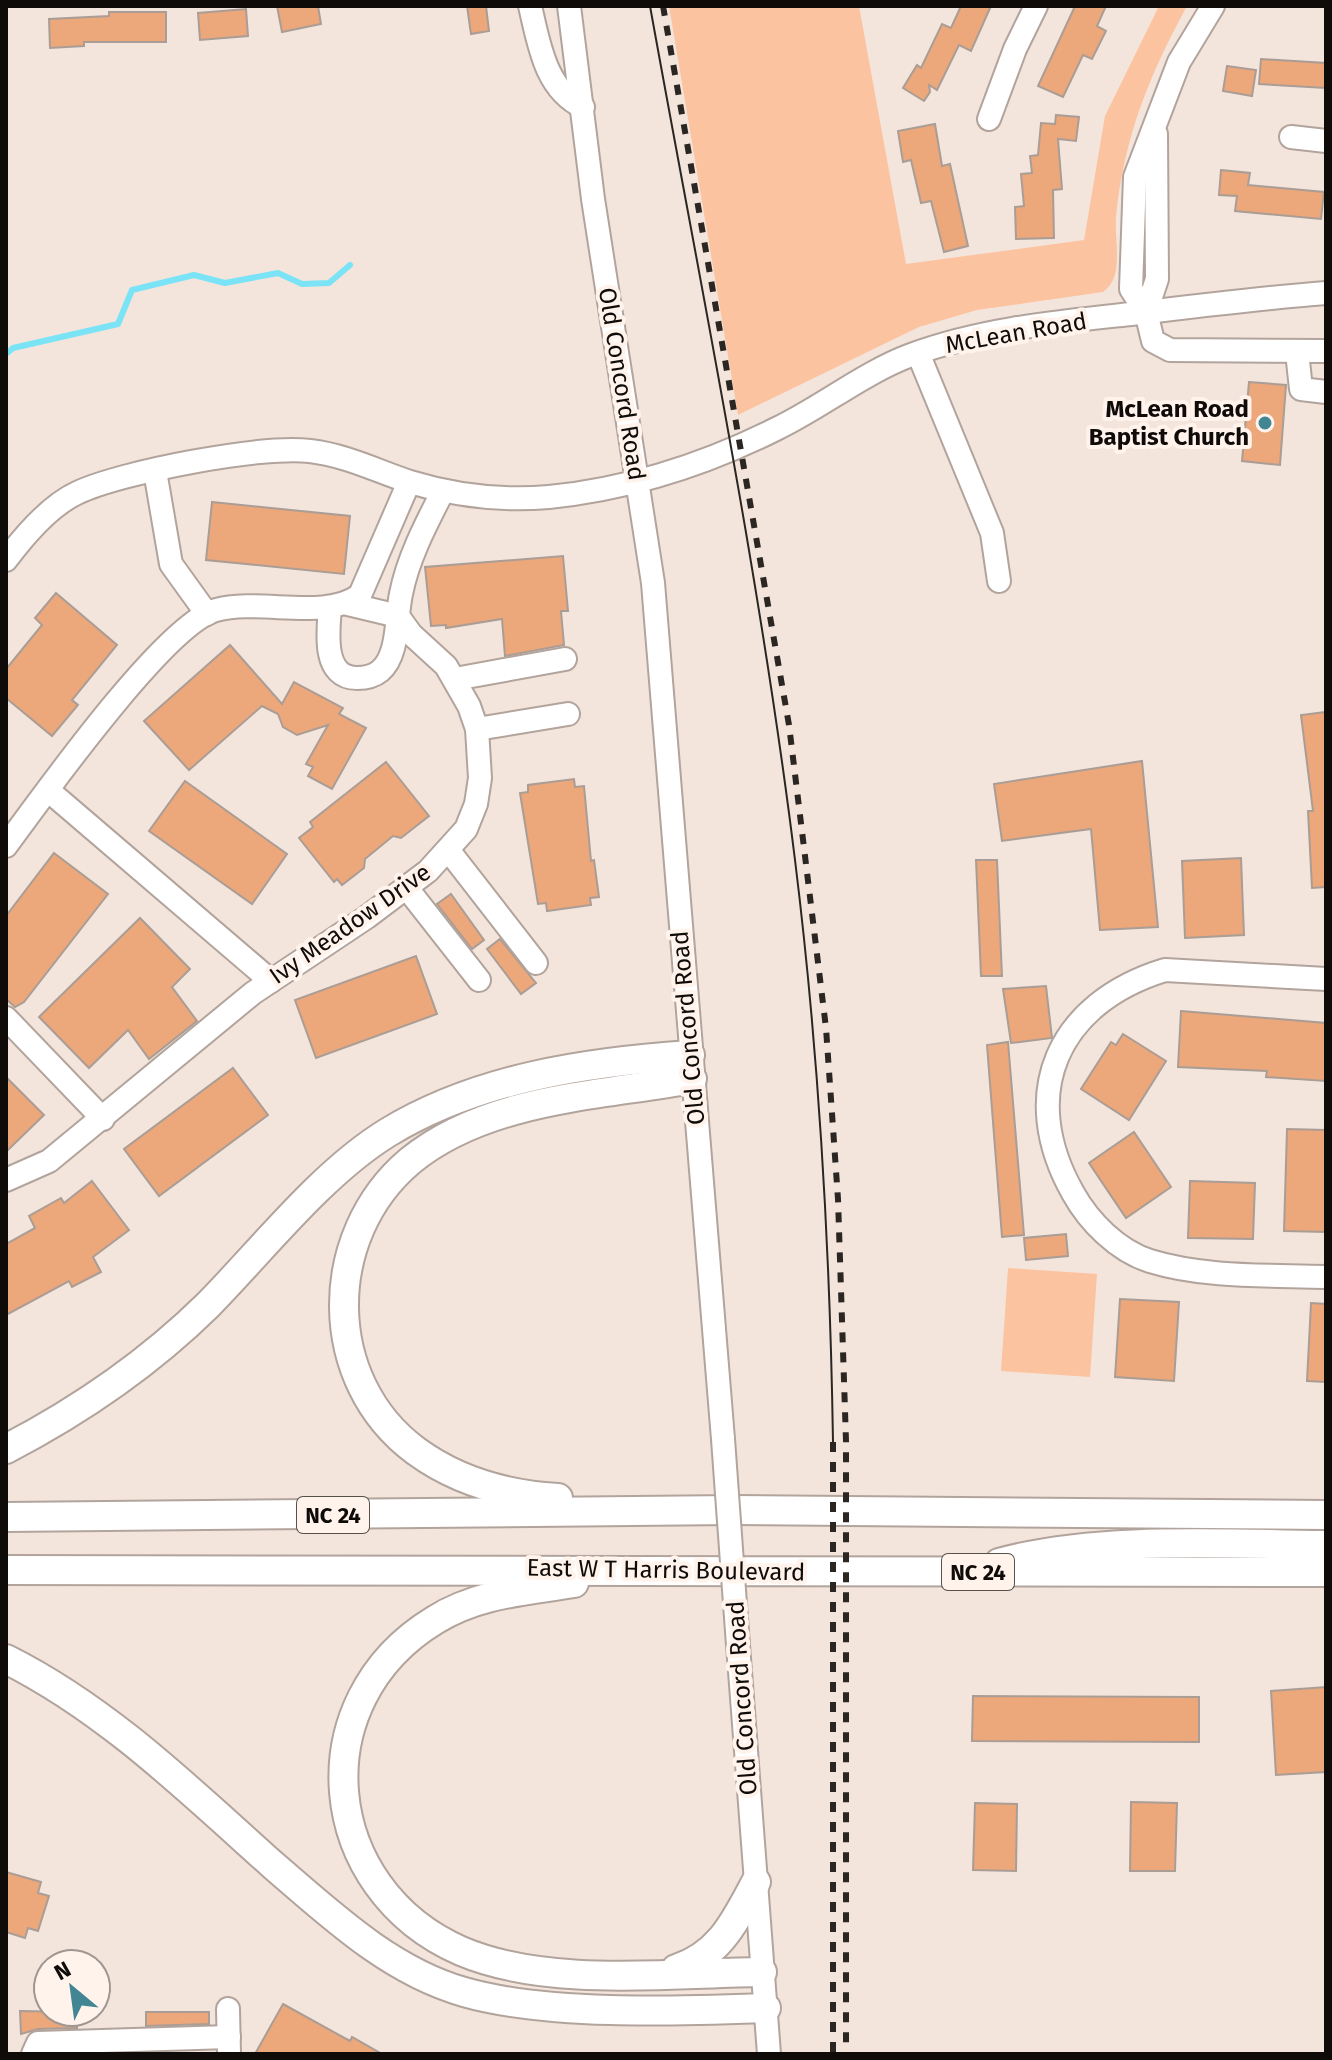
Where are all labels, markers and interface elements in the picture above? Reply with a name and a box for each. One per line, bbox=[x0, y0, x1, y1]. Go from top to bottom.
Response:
street label: Old Concord Road bbox=[593, 286, 651, 482]
street label: McLean Road bbox=[943, 307, 1089, 359]
place label: McLean Road Baptist Church bbox=[1089, 395, 1249, 451]
marker: McLean Road Baptist Church bbox=[1256, 414, 1274, 432]
street label: Ivy Meadow Drive bbox=[264, 858, 436, 990]
street label: Old Concord Road bbox=[666, 930, 710, 1126]
road number: NC 24 bbox=[297, 1497, 369, 1533]
street label: East W T Harris Boulevard bbox=[526, 1554, 806, 1586]
road number: NC 24 bbox=[942, 1554, 1014, 1590]
street label: Old Concord Road bbox=[721, 1600, 763, 1796]
north arrow bbox=[32, 1948, 112, 2028]
text: N bbox=[50, 1956, 75, 1986]

